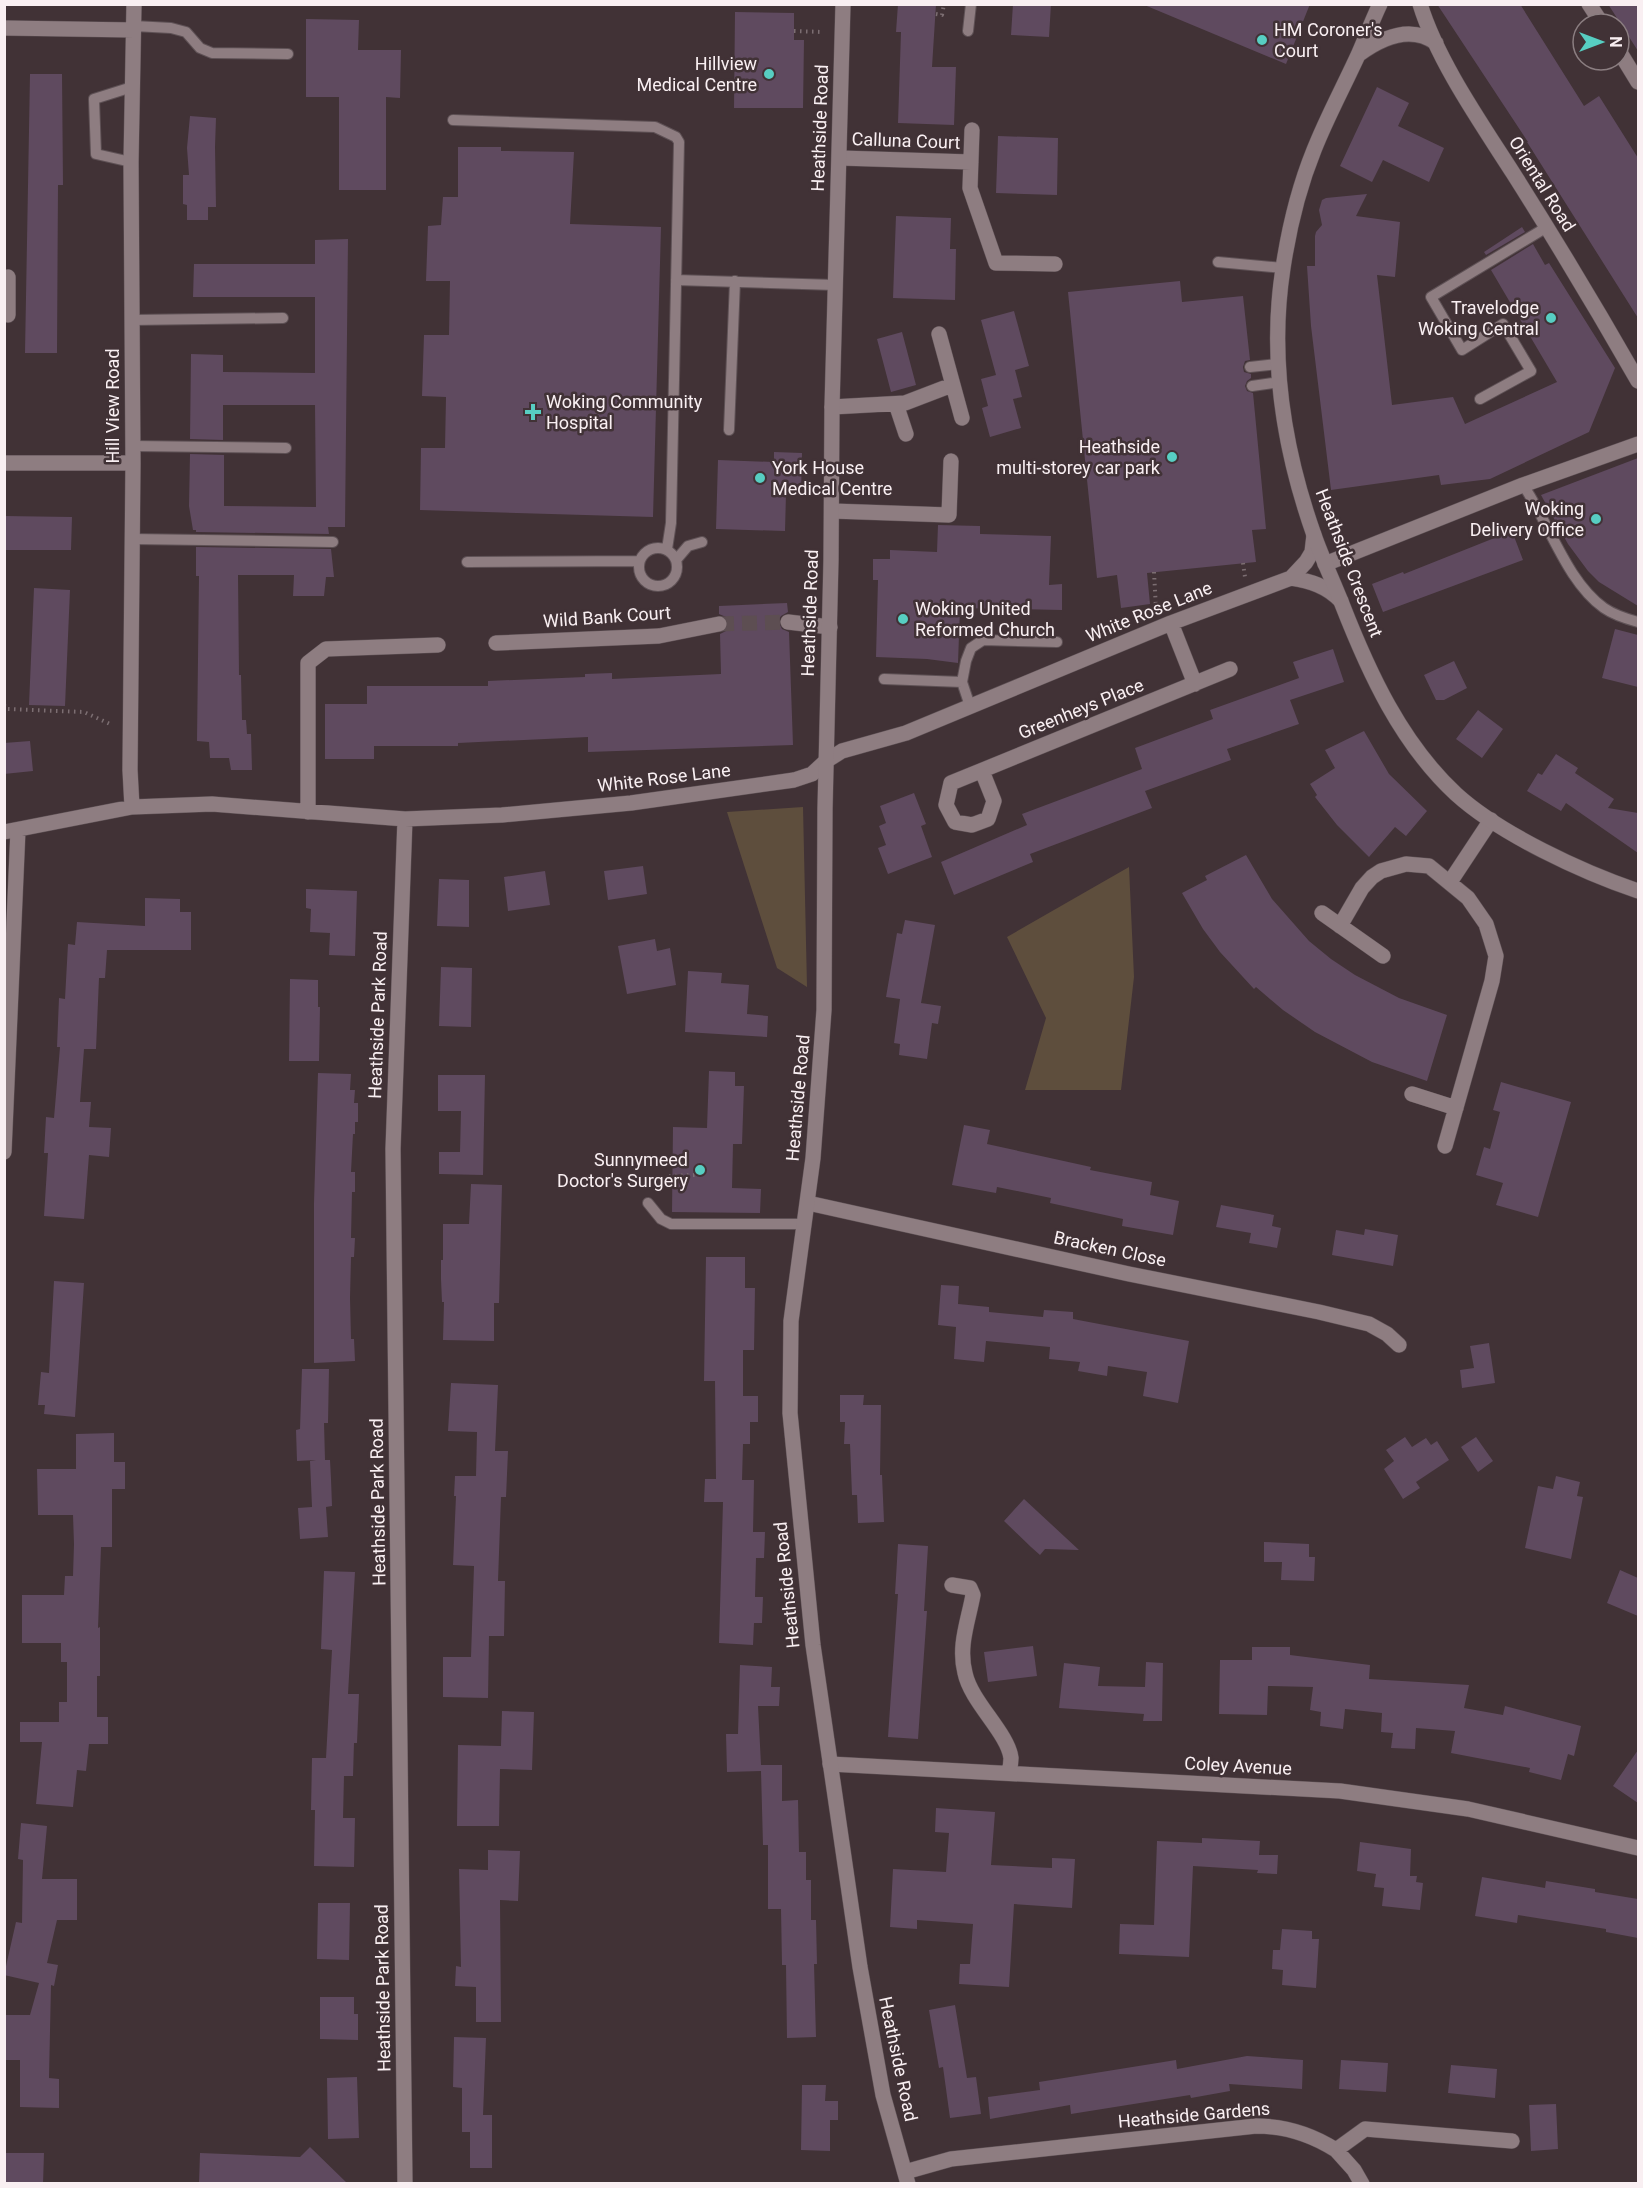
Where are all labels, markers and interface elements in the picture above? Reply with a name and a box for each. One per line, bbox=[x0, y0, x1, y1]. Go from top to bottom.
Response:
north arrow bbox=[1571, 12, 1631, 72]
place label: HM Coroner's Court bbox=[1274, 19, 1383, 61]
marker: HM Coroner's Court bbox=[1255, 33, 1269, 47]
text: N bbox=[1606, 36, 1625, 48]
place label: Hillview Medical Centre bbox=[637, 53, 757, 95]
street label: Heathside Road bbox=[807, 64, 832, 192]
marker: Hillview Medical Centre bbox=[762, 67, 776, 81]
street label: Calluna Court bbox=[851, 128, 961, 153]
street label: Oriental Road bbox=[1505, 132, 1580, 235]
place label: Travelodge Woking Central bbox=[1418, 297, 1539, 339]
marker: Travelodge Woking Central bbox=[1544, 311, 1558, 325]
street label: Hill View Road bbox=[102, 348, 123, 464]
place label: Woking Community Hospital bbox=[546, 391, 703, 433]
marker: Woking Community Hospital bbox=[524, 403, 542, 421]
place label: Heathside multi-storey car park bbox=[996, 436, 1161, 478]
marker: Heathside multi-storey car park bbox=[1165, 450, 1179, 464]
place label: York House Medical Centre bbox=[772, 457, 892, 499]
marker: York House Medical Centre bbox=[753, 471, 767, 485]
street label: Heathside Crescent bbox=[1312, 486, 1387, 640]
place label: Woking Delivery Office bbox=[1470, 498, 1584, 540]
marker: Woking Delivery Office bbox=[1589, 512, 1603, 526]
street label: Heathside Road bbox=[797, 549, 822, 677]
street label: White Rose Lane bbox=[1083, 577, 1215, 646]
place label: Woking United Reformed Church bbox=[915, 598, 1055, 640]
street label: Wild Bank Court bbox=[542, 602, 672, 631]
marker: Woking United Reformed Church bbox=[896, 612, 910, 626]
street label: Greenheys Place bbox=[1015, 674, 1147, 743]
street label: White Rose Lane bbox=[596, 759, 732, 796]
street label: Heathside Park Road bbox=[364, 931, 391, 1099]
street label: Heathside Road bbox=[782, 1034, 814, 1162]
place label: Sunnymeed Doctor's Surgery bbox=[557, 1149, 688, 1191]
marker: Sunnymeed Doctor's Surgery bbox=[693, 1163, 707, 1177]
street label: Bracken Close bbox=[1052, 1226, 1168, 1271]
street label: Heathside Park Road bbox=[366, 1418, 389, 1586]
street label: Heathside Road bbox=[769, 1521, 804, 1649]
street label: Coley Avenue bbox=[1184, 1752, 1292, 1779]
street label: Heathside Park Road bbox=[371, 1904, 394, 2072]
street label: Heathside Road bbox=[875, 1995, 922, 2123]
street label: Heathside Gardens bbox=[1117, 2097, 1271, 2132]

